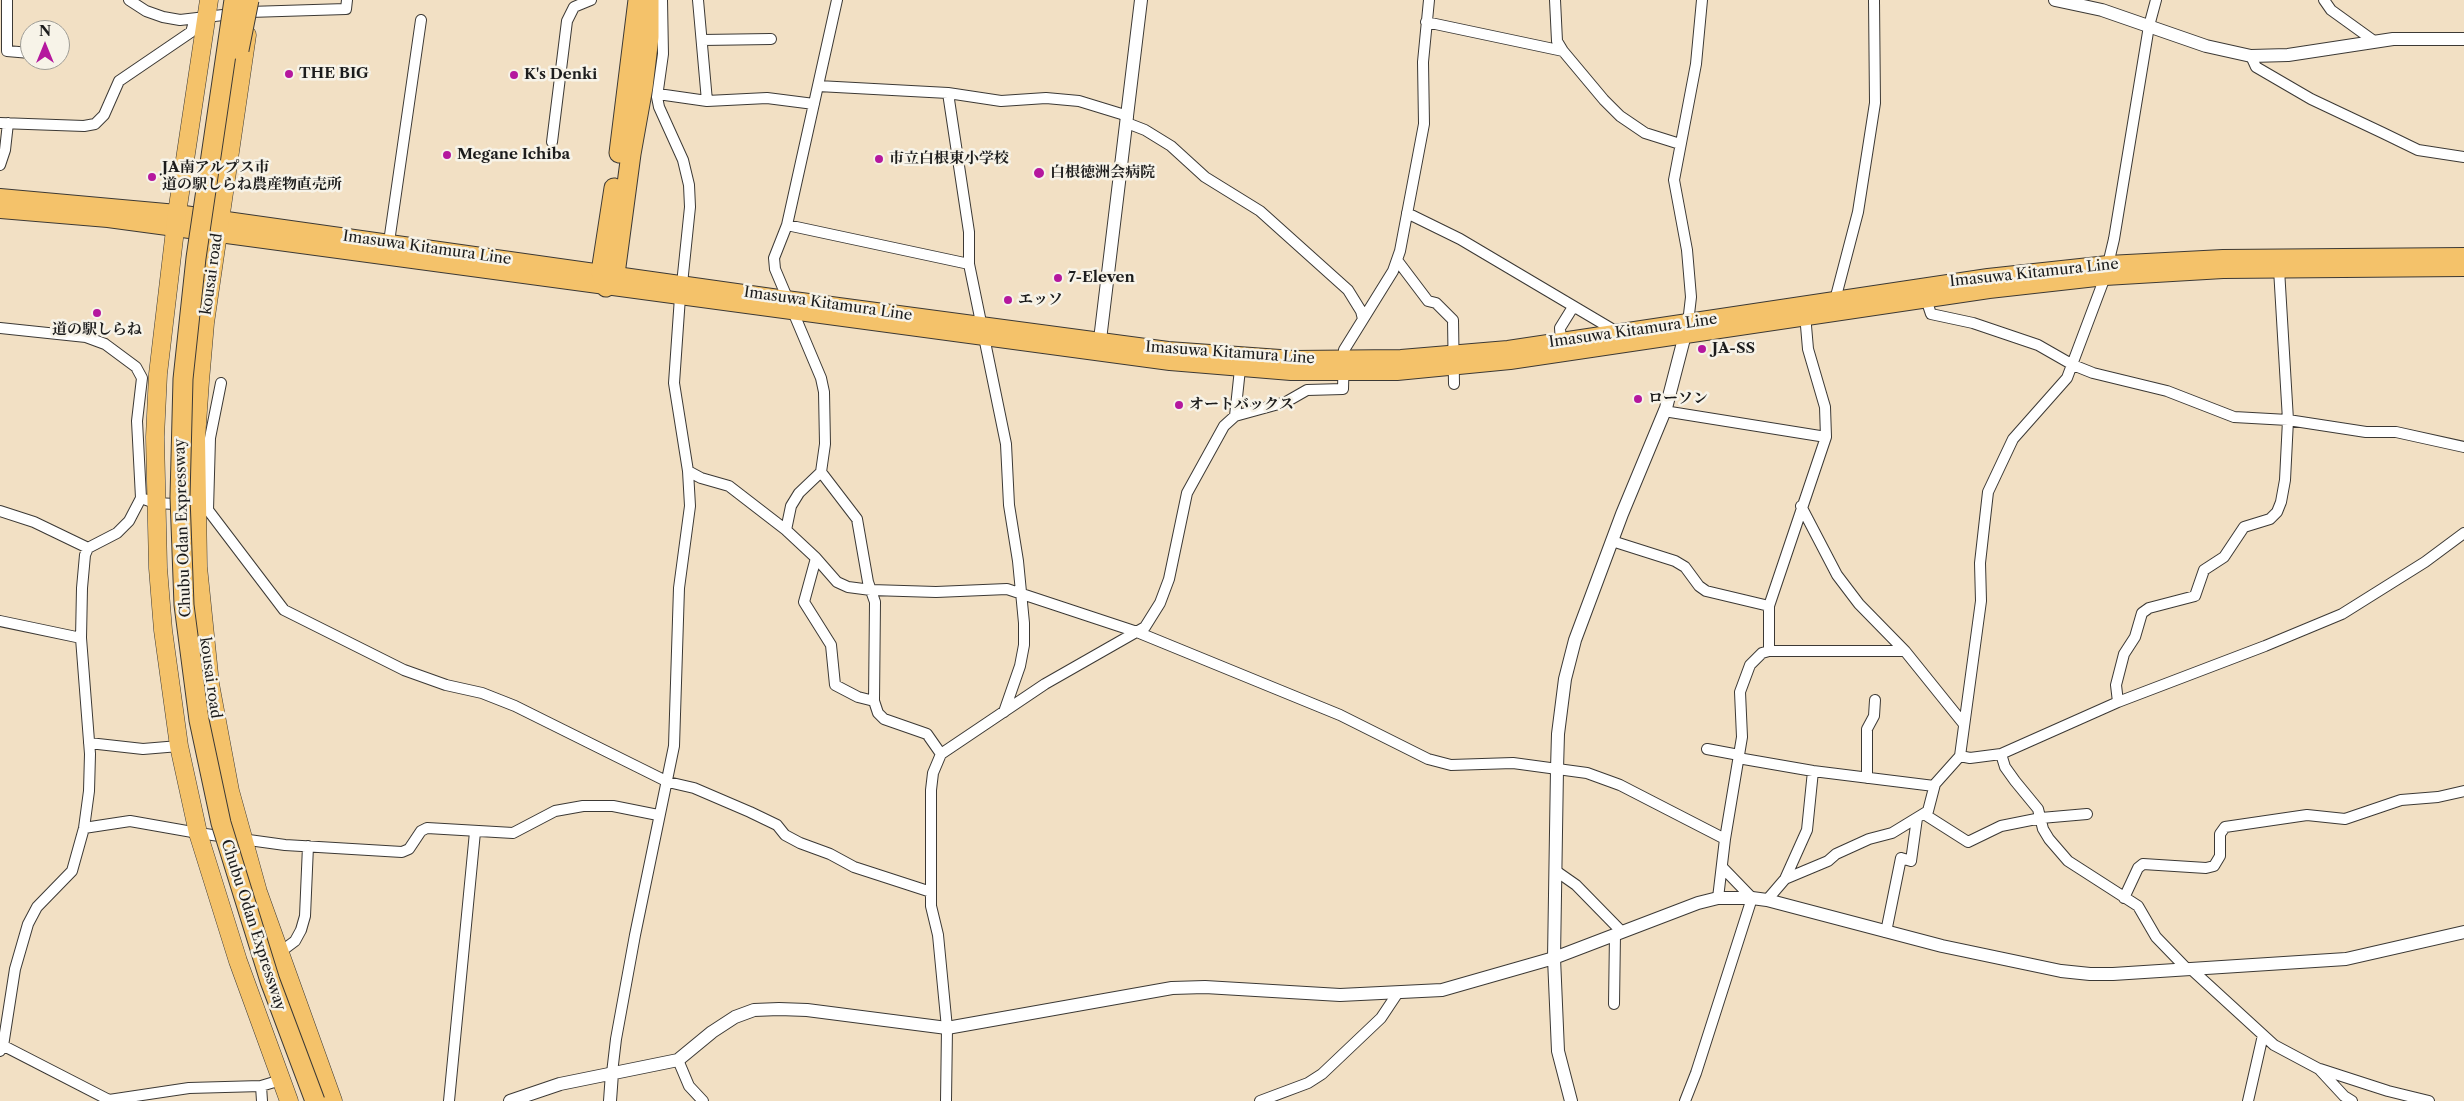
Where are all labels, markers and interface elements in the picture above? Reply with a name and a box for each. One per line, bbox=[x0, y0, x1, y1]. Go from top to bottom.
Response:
north arrow bbox=[20, 20, 70, 70]
text: N bbox=[39, 22, 51, 40]
place label: THE BIG bbox=[299, 65, 369, 83]
place label: K's Denki bbox=[524, 66, 597, 84]
marker: THE BIG bbox=[283, 68, 295, 80]
marker: K's Denki bbox=[508, 69, 520, 81]
place label: Megane Ichiba bbox=[457, 146, 570, 164]
marker: Megane Ichiba bbox=[441, 149, 453, 161]
place label: 市立白根東小学校 bbox=[889, 150, 1009, 168]
marker: 市立白根東小学校 bbox=[873, 153, 885, 165]
place label: JA南アルプス市 道の駅しらね農産物直売所 bbox=[162, 159, 342, 194]
place label: 白根徳洲会病院 bbox=[1050, 164, 1155, 182]
marker: 白根徳洲会病院 bbox=[1032, 166, 1046, 180]
marker: JA南アルプス市 道の駅しらね農産物直売所 bbox=[146, 171, 158, 183]
street label: Imasuwa Kitamura Line bbox=[342, 227, 512, 269]
street label: kousai road bbox=[197, 232, 227, 316]
street label: Imasuwa Kitamura Line bbox=[1949, 255, 2119, 291]
place label: 7-Eleven bbox=[1068, 269, 1135, 287]
marker: 7-Eleven bbox=[1052, 272, 1064, 284]
street label: Imasuwa Kitamura Line bbox=[743, 283, 913, 325]
place label: エッソ bbox=[1018, 291, 1063, 309]
marker: エッソ bbox=[1002, 294, 1014, 306]
marker: 道の駅しらね bbox=[91, 307, 103, 319]
street label: Imasuwa Kitamura Line bbox=[1548, 310, 1718, 352]
place label: 道の駅しらね bbox=[52, 321, 142, 339]
street label: Imasuwa Kitamura Line bbox=[1145, 338, 1315, 368]
place label: JA-SS bbox=[1712, 340, 1755, 358]
marker: JA-SS bbox=[1696, 343, 1708, 355]
place label: ローソン bbox=[1648, 390, 1708, 408]
marker: ローソン bbox=[1632, 393, 1644, 405]
place label: オートバックス bbox=[1189, 396, 1294, 414]
marker: オートバックス bbox=[1173, 399, 1185, 411]
street label: Chubu Odan Expressway bbox=[171, 438, 195, 618]
street label: kousai road bbox=[195, 636, 225, 720]
street label: Chubu Odan Expressway bbox=[217, 837, 289, 1013]

